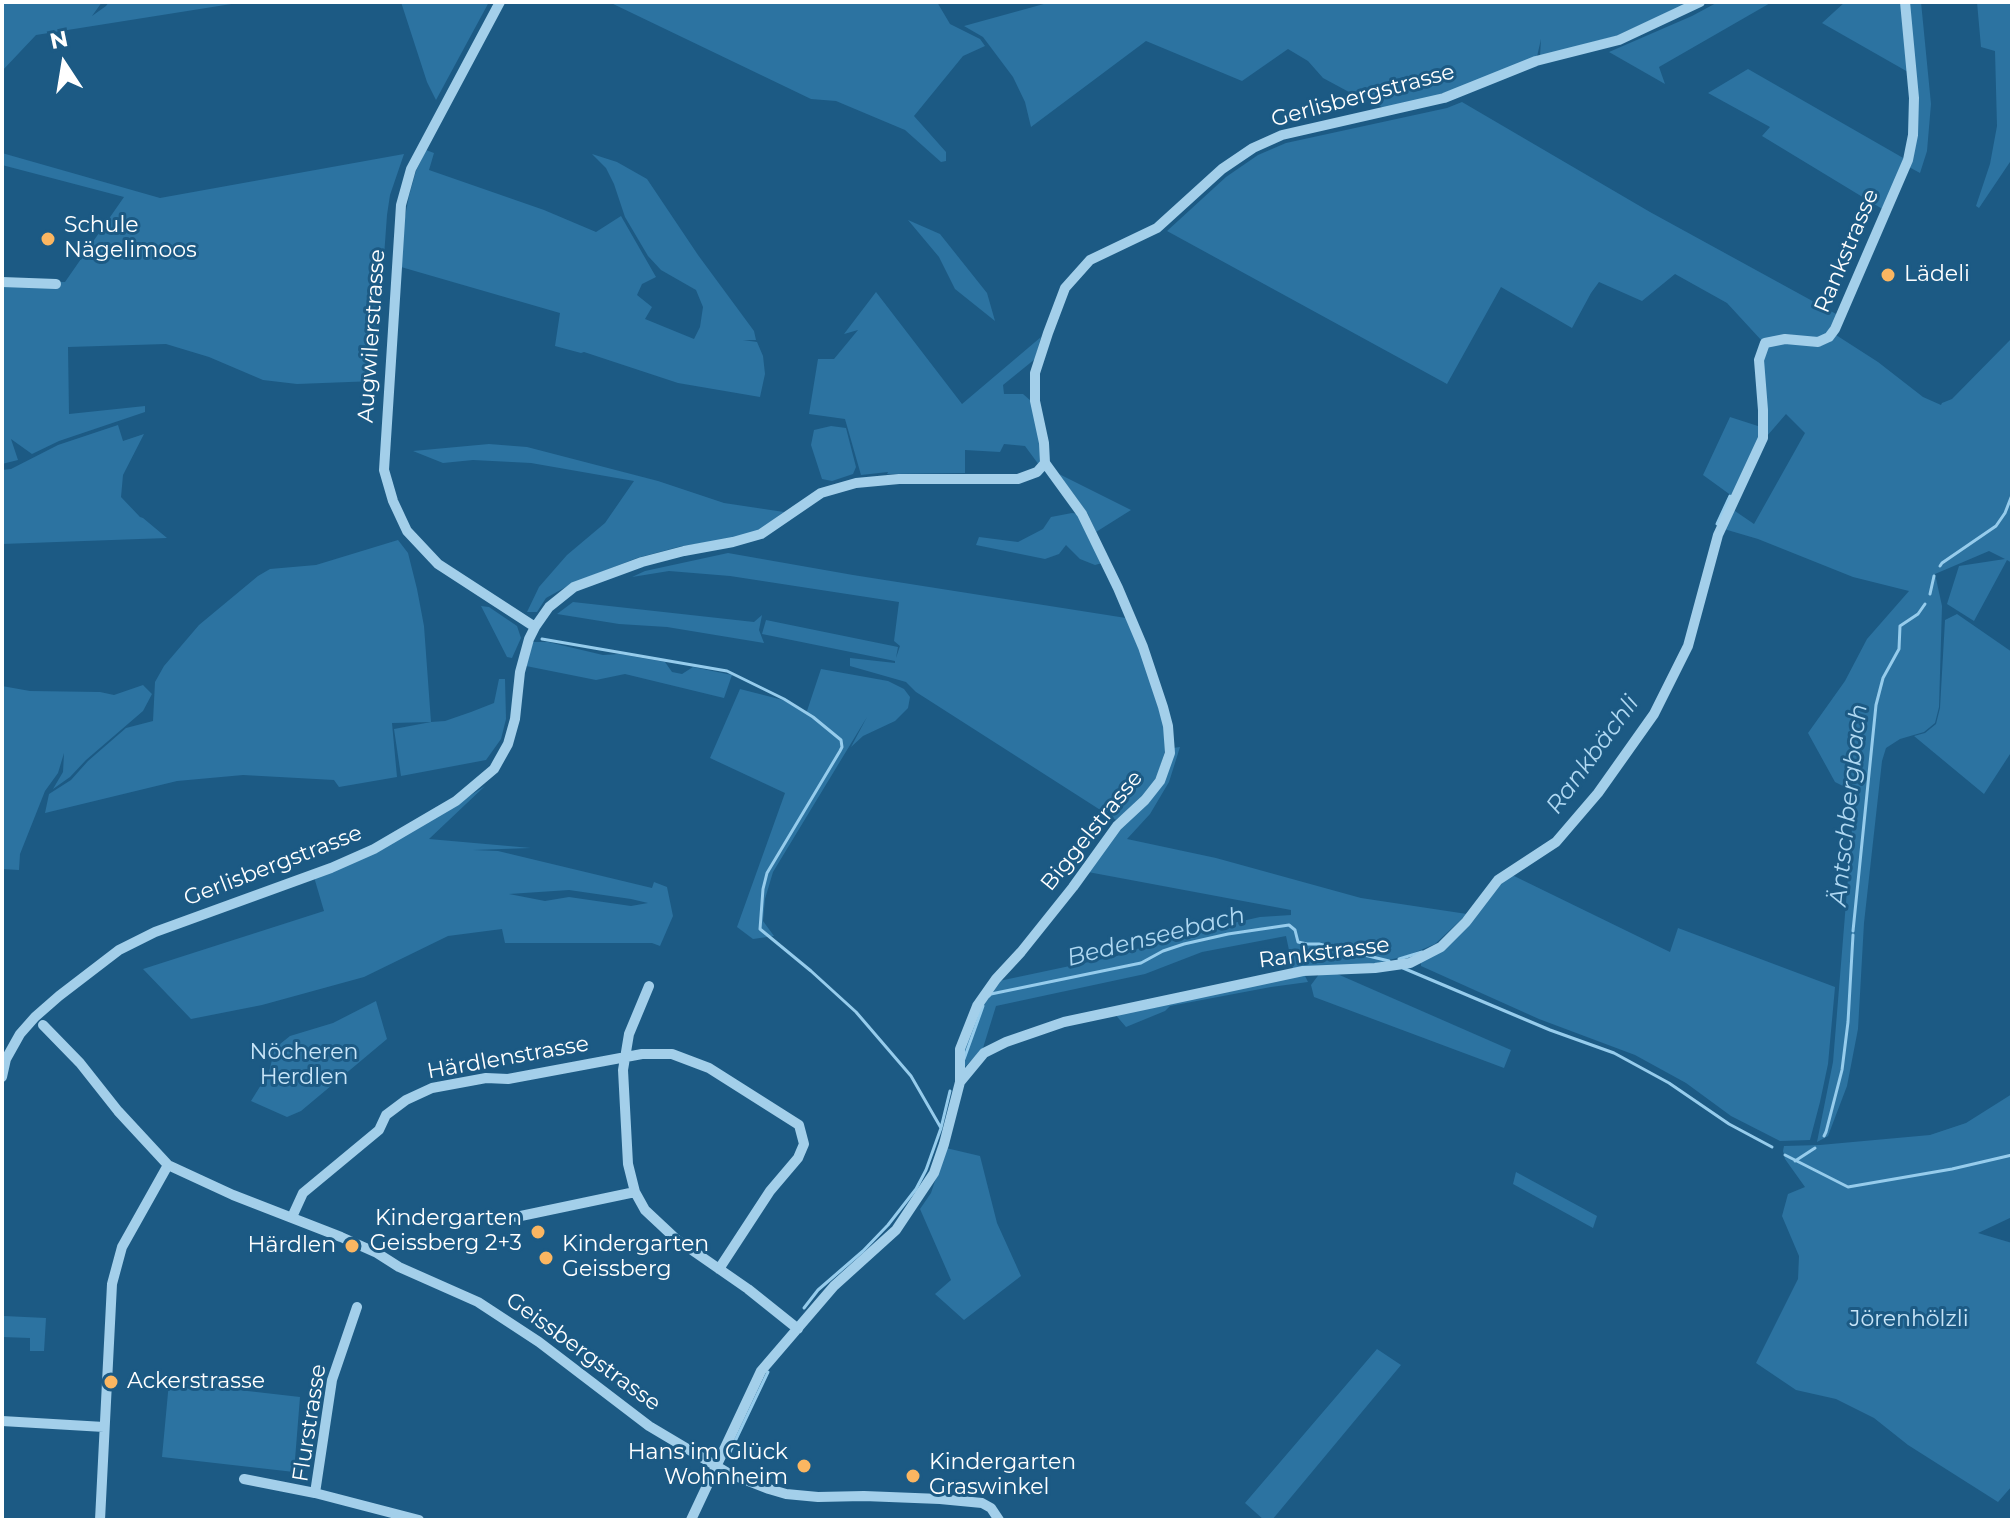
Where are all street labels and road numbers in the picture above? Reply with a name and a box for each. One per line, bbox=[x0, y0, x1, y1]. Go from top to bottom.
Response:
street label: Gerlisbergstrasse bbox=[1268, 59, 1458, 133]
street label: Rankstrasse bbox=[1809, 185, 1885, 317]
street label: Augwilerstrasse bbox=[353, 248, 391, 424]
street label: Biggelstrasse bbox=[1035, 766, 1149, 896]
street label: Gerlisbergstrasse bbox=[180, 820, 366, 912]
street label: Rankstrasse bbox=[1257, 932, 1391, 974]
street label: Härdlenstrasse bbox=[425, 1031, 591, 1085]
street label: Geissbergstrasse bbox=[500, 1287, 666, 1417]
street label: Flurstrasse bbox=[288, 1362, 332, 1484]

